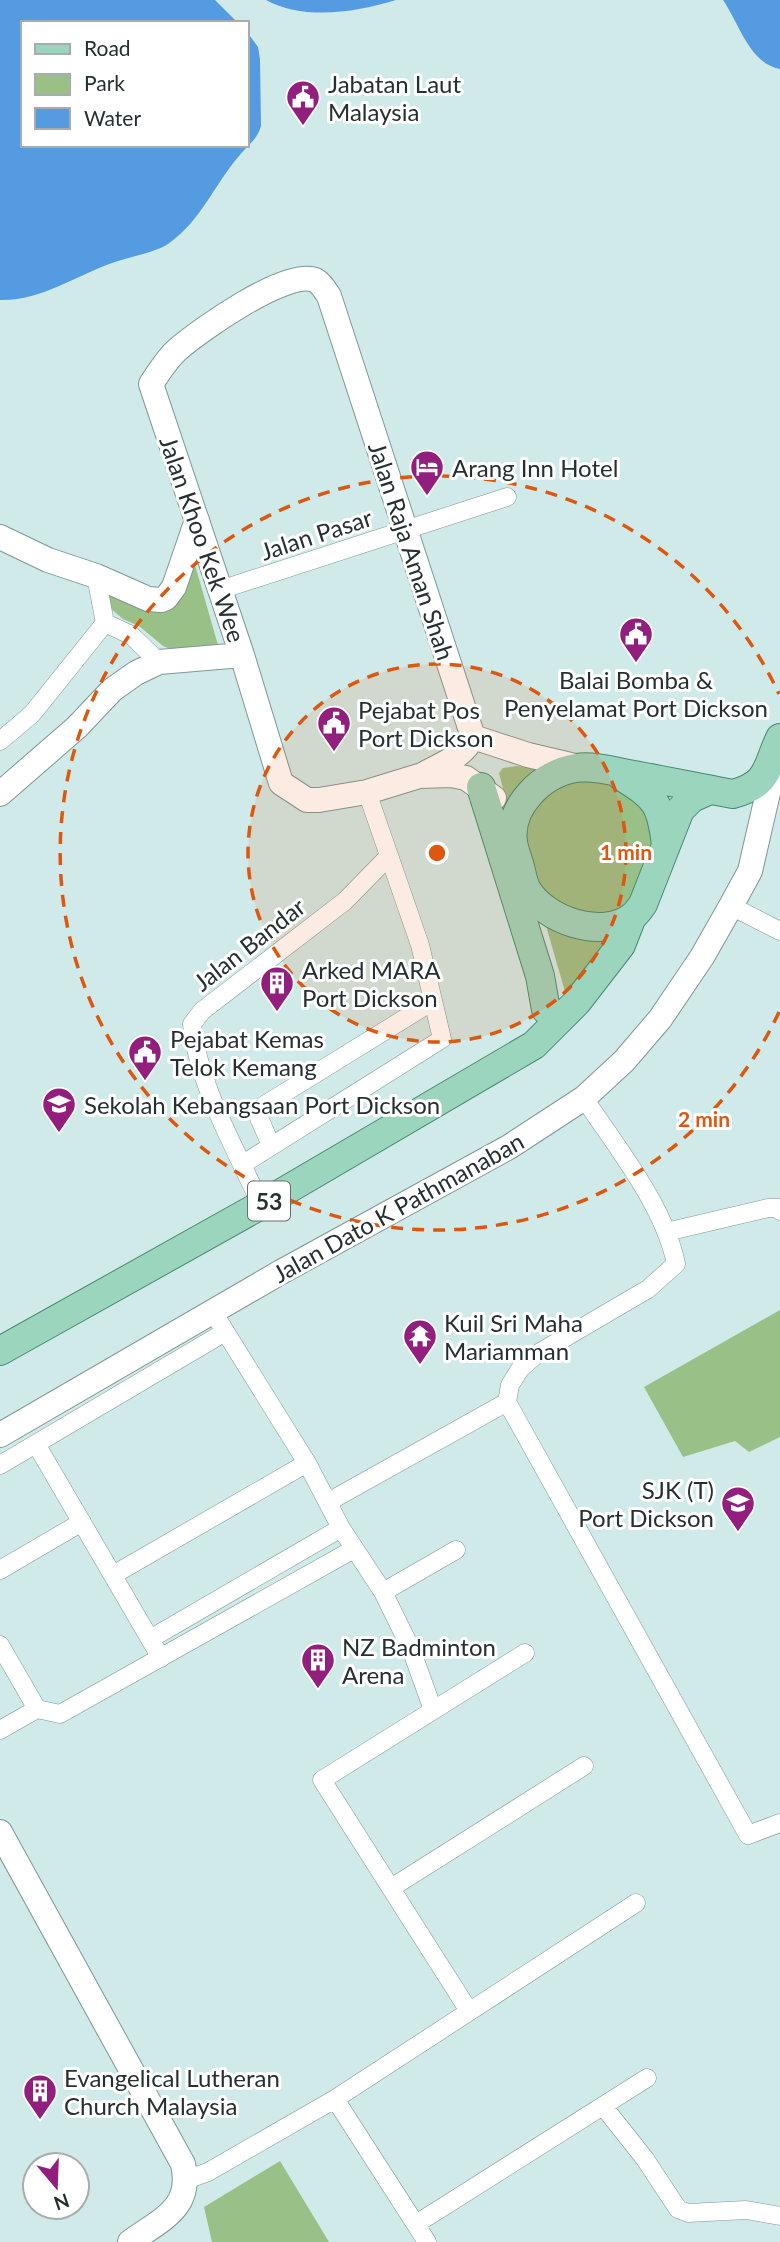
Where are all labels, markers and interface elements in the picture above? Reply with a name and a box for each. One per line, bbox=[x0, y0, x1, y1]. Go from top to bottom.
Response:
legend bbox=[21, 21, 248, 147]
text: Road bbox=[84, 35, 131, 60]
place label: Jabatan Laut Malaysia bbox=[328, 69, 462, 126]
text: Park bbox=[84, 70, 125, 95]
public building icon: Jabatan Laut Malaysia bbox=[284, 78, 322, 127]
text: Water bbox=[84, 105, 141, 130]
street label: Jalan Khoo Kek Wee bbox=[154, 432, 252, 646]
street label: Jalan Raja Aman Shah bbox=[363, 438, 461, 664]
hotel icon: Arang Inn Hotel bbox=[408, 448, 446, 497]
place label: Arang Inn Hotel bbox=[452, 453, 618, 482]
street label: Jalan Pasar bbox=[256, 502, 376, 566]
public building icon: Balai Bomba & Penyelamat Port Dickson bbox=[617, 615, 655, 664]
place label: Balai Bomba & Penyelamat Port Dickson bbox=[504, 665, 768, 722]
place label: Pejabat Pos Port Dickson bbox=[358, 695, 494, 752]
public building icon: Pejabat Pos Port Dickson bbox=[315, 704, 353, 753]
text: 1 min bbox=[600, 839, 652, 864]
centre of rings bbox=[425, 841, 449, 865]
street label: Jalan Bandar bbox=[187, 891, 311, 997]
place label: Arked MARA Port Dickson bbox=[302, 955, 441, 1012]
building icon: Arked MARA Port Dickson bbox=[258, 964, 296, 1013]
place label: Pejabat Kemas Telok Kemang bbox=[170, 1024, 324, 1081]
public building icon: Pejabat Kemas Telok Kemang bbox=[126, 1033, 164, 1082]
school or university icon: Sekolah Kebangsaan Port Dickson bbox=[40, 1085, 78, 1134]
place label: Sekolah Kebangsaan Port Dickson bbox=[84, 1090, 440, 1119]
text: 2 min bbox=[678, 1106, 730, 1131]
street label: Jalan Dato K Pathmanaban bbox=[268, 1126, 528, 1288]
road number: 53 bbox=[248, 1182, 290, 1220]
place label: Kuil Sri Maha Mariamman bbox=[444, 1308, 583, 1365]
temple icon: Kuil Sri Maha Mariamman bbox=[401, 1317, 439, 1366]
place label: SJK (T) Port Dickson bbox=[578, 1475, 714, 1532]
school or university icon: SJK (T) Port Dickson bbox=[719, 1484, 757, 1533]
place label: NZ Badminton Arena bbox=[342, 1632, 496, 1689]
building icon: NZ Badminton Arena bbox=[299, 1641, 337, 1690]
place label: Evangelical Lutheran Church Malaysia bbox=[64, 2063, 280, 2120]
building icon: Evangelical Lutheran Church Malaysia bbox=[21, 2072, 59, 2121]
north arrow bbox=[21, 2151, 91, 2221]
text: N bbox=[51, 2189, 72, 2216]

